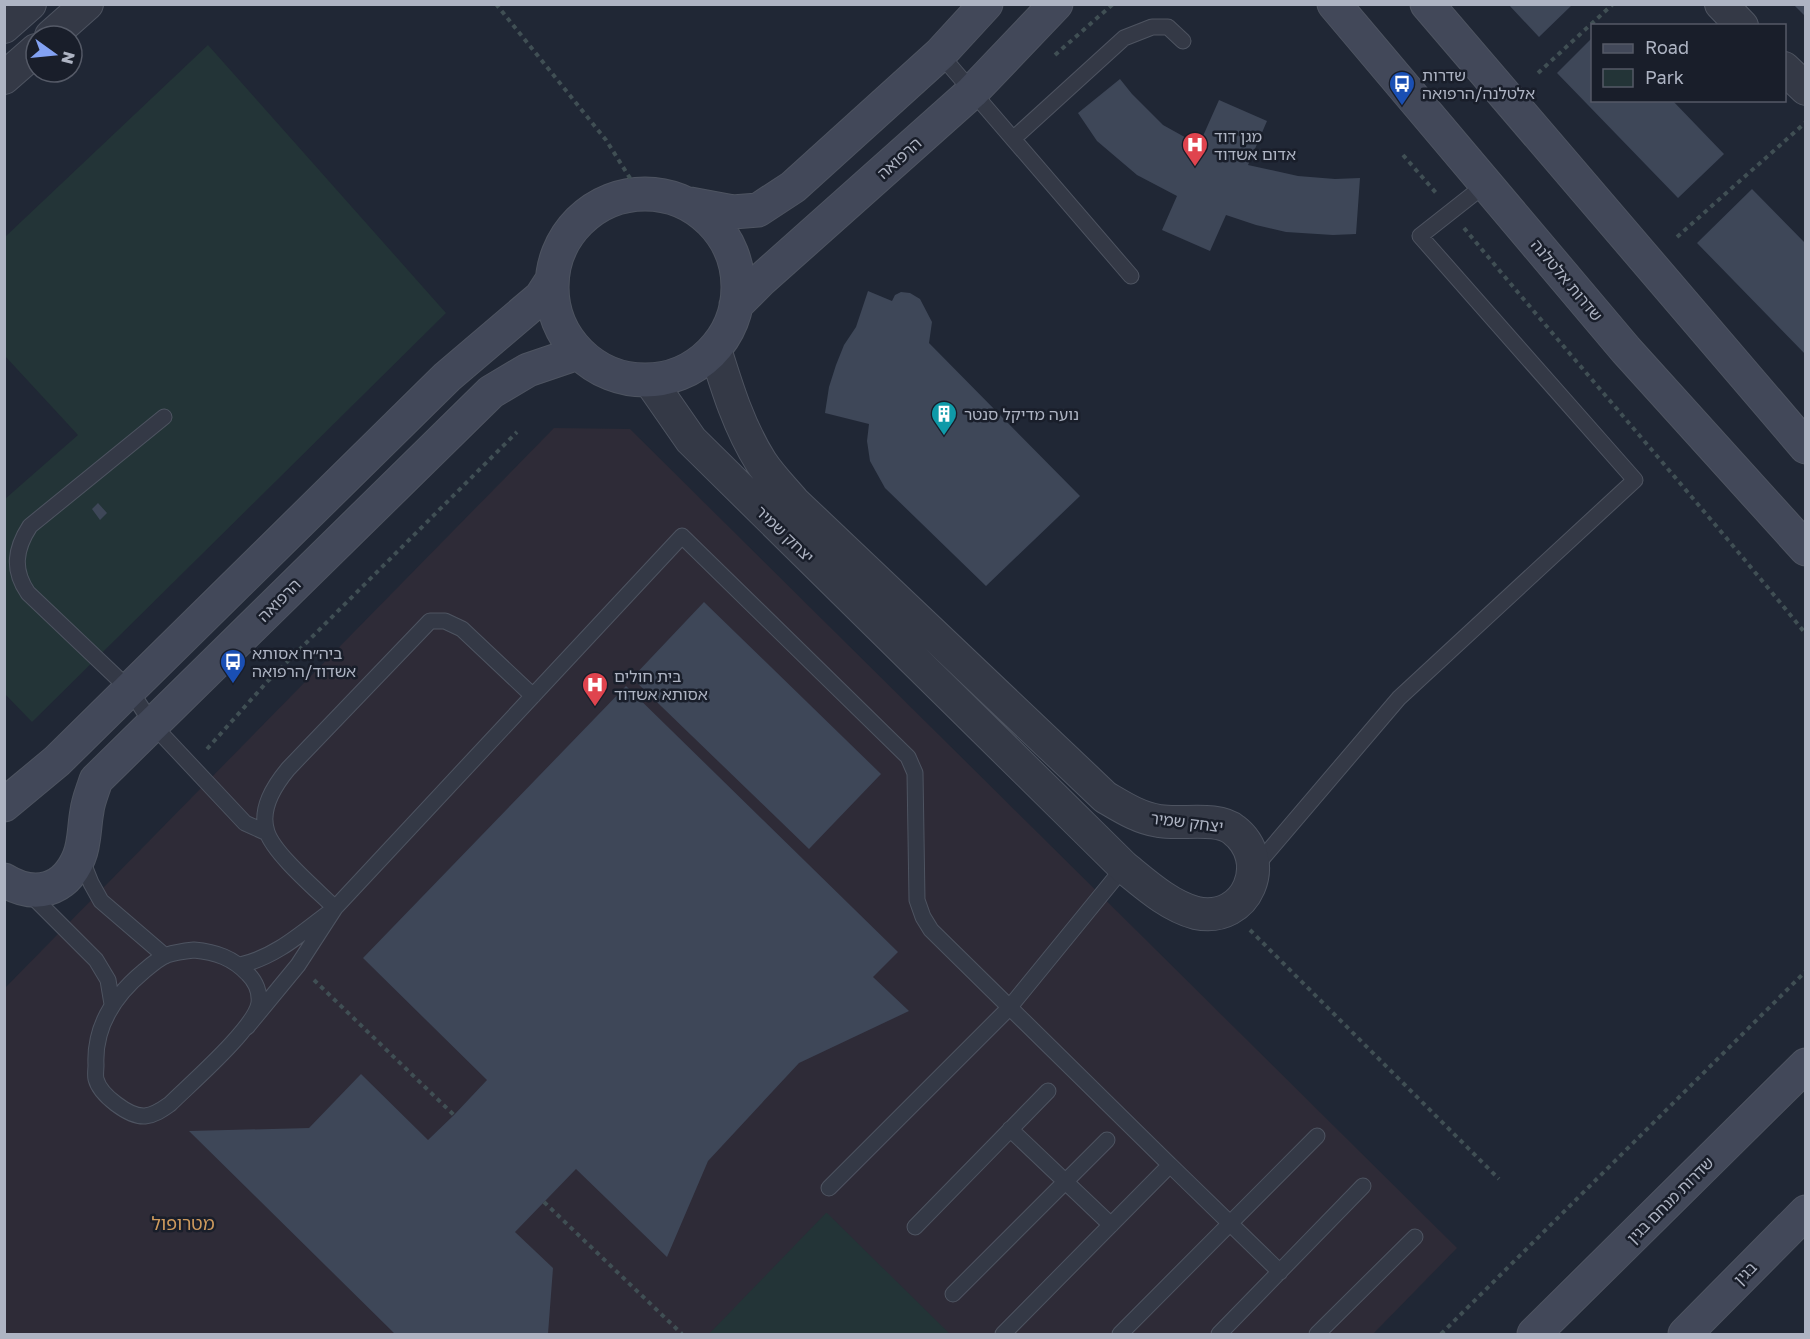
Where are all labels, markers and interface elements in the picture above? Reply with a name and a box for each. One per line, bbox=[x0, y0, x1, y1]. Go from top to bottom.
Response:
north arrow bbox=[24, 24, 84, 84]
legend bbox=[1591, 24, 1786, 102]
text: Road bbox=[1645, 36, 1689, 58]
text: N bbox=[57, 49, 80, 66]
place label: שדרות אלטלנה/הרפואה bbox=[1422, 65, 1535, 103]
text: Park bbox=[1645, 66, 1684, 88]
bus stop icon: שדרות אלטלנה/הרפואה bbox=[1387, 69, 1417, 107]
place label: מגן דוד אדום אשדוד bbox=[1214, 126, 1296, 164]
hospital icon: מגן דוד אדום אשדוד bbox=[1180, 130, 1210, 168]
street label: הרפואה bbox=[873, 133, 925, 183]
street label: שדרות אלטלנה bbox=[1527, 235, 1607, 325]
building icon: נועה מדיקל סנטר bbox=[929, 399, 959, 437]
place label: נועה מדיקל סנטר bbox=[964, 404, 1079, 424]
street label: יצחק שמיר bbox=[752, 501, 818, 567]
street label: הרפואה bbox=[253, 574, 305, 626]
place label: ביה״ח אסותא אשדוד/הרפואה bbox=[252, 643, 356, 681]
bus stop icon: ביה״ח אסותא אשדוד/הרפואה bbox=[218, 647, 248, 685]
place label: בית חולים אסותא אשדוד bbox=[614, 666, 708, 704]
hospital icon: בית חולים אסותא אשדוד bbox=[580, 670, 610, 708]
street label: יצחק שמיר bbox=[1149, 808, 1225, 836]
street label: שדרות מנחם בגין bbox=[1622, 1152, 1718, 1248]
district label: מטרופול bbox=[151, 1212, 215, 1234]
street label: בגין bbox=[1729, 1257, 1761, 1289]

